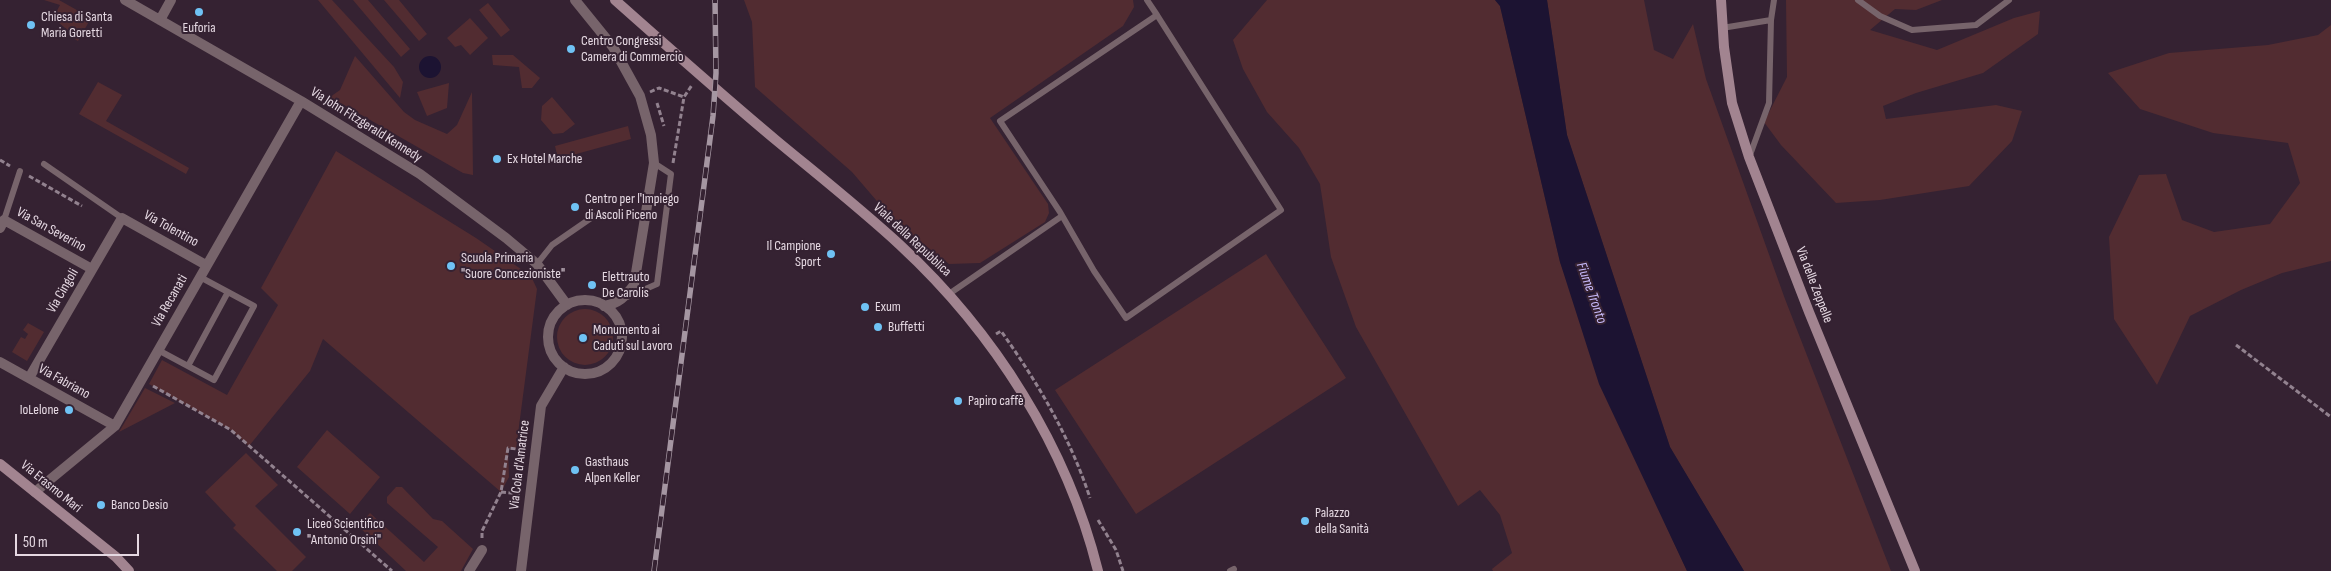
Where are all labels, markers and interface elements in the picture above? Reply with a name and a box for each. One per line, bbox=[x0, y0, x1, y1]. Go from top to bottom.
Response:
marker: Euforia bbox=[193, 6, 205, 18]
place label: Chiesa di Santa Maria Goretti bbox=[41, 9, 112, 41]
marker: Chiesa di Santa Maria Goretti bbox=[25, 19, 37, 31]
place label: Euforia bbox=[182, 20, 216, 36]
place label: Centro Congressi Camera di Commercio bbox=[581, 33, 684, 65]
marker: Centro Congressi Camera di Commercio bbox=[565, 43, 577, 55]
street label: Via John Fitzgerald Kennedy bbox=[307, 84, 425, 166]
place label: Ex Hotel Marche bbox=[507, 151, 583, 167]
marker: Ex Hotel Marche bbox=[491, 153, 503, 165]
place label: Centro per l'Impiego di Ascoli Piceno bbox=[585, 191, 679, 223]
street label: Viale della Repubblica bbox=[870, 200, 954, 280]
marker: Centro per l'Impiego di Ascoli Piceno bbox=[569, 201, 581, 213]
street label: Via San Severino bbox=[13, 204, 89, 256]
street label: Via Tolentino bbox=[141, 207, 201, 251]
place label: Il Campione Sport bbox=[767, 238, 821, 270]
street label: Via delle Zeppelle bbox=[1792, 245, 1836, 325]
marker: Il Campione Sport bbox=[825, 248, 837, 260]
place label: Scuola Primaria "Suore Concezioniste" bbox=[461, 250, 565, 282]
marker: Scuola Primaria "Suore Concezioniste" bbox=[445, 260, 457, 272]
water label: Fiume Tronto bbox=[1572, 260, 1610, 326]
street label: Via Cingoli bbox=[44, 266, 82, 316]
place label: Elettrauto De Carolis bbox=[602, 269, 649, 302]
street label: Via Recanati bbox=[148, 272, 192, 330]
marker: Elettrauto De Carolis bbox=[586, 279, 598, 291]
place label: Exum bbox=[875, 299, 901, 315]
marker: Exum bbox=[859, 301, 871, 313]
place label: Buffetti bbox=[888, 319, 925, 335]
marker: Buffetti bbox=[872, 321, 884, 333]
place label: Monumento ai Caduti sul Lavoro bbox=[593, 322, 673, 354]
marker: Monumento ai Caduti sul Lavoro bbox=[577, 332, 589, 344]
street label: Via Fabriano bbox=[35, 361, 93, 403]
place label: Papiro caffè bbox=[968, 393, 1024, 409]
marker: Papiro caffè bbox=[952, 395, 964, 407]
place label: IoLelone bbox=[20, 402, 59, 418]
marker: IoLelone bbox=[63, 404, 75, 416]
street label: Via Cola d'Amatrice bbox=[506, 419, 534, 511]
place label: Gasthaus Alpen Keller bbox=[585, 454, 640, 487]
street label: Via Erasmo Mari bbox=[17, 457, 85, 517]
marker: Gasthaus Alpen Keller bbox=[569, 464, 581, 476]
place label: Banco Desio bbox=[111, 497, 168, 513]
marker: Banco Desio bbox=[95, 499, 107, 511]
place label: Palazzo della Sanità bbox=[1315, 505, 1369, 538]
marker: Palazzo della Sanità bbox=[1299, 515, 1311, 527]
place label: Liceo Scientifico "Antonio Orsini" bbox=[307, 516, 384, 548]
scale bar bbox=[18, 524, 141, 556]
marker: Liceo Scientifico "Antonio Orsini" bbox=[291, 526, 303, 538]
text: 50 m bbox=[23, 533, 48, 552]

